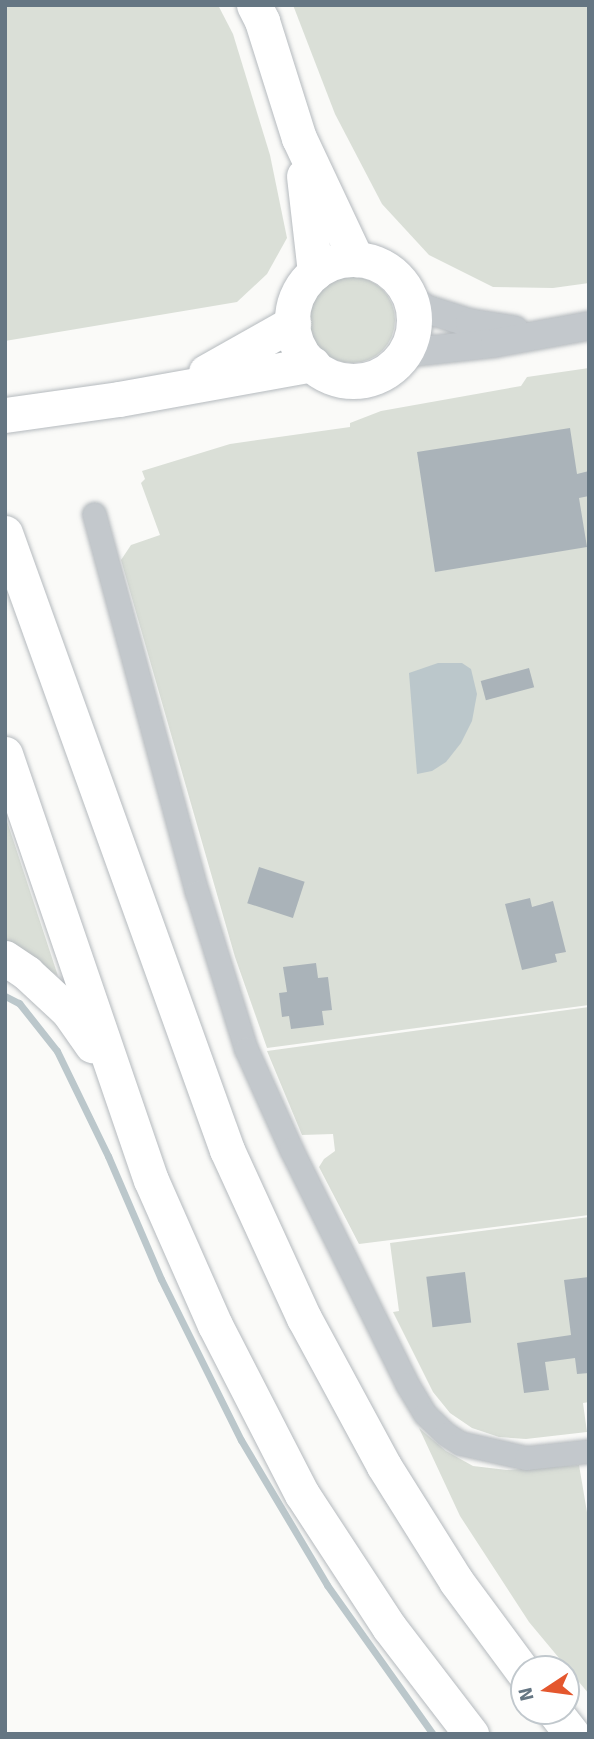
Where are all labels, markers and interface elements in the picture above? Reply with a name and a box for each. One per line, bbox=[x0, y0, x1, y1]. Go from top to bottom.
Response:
north arrow bbox=[510, 1655, 580, 1725]
text: N bbox=[513, 1685, 540, 1703]

